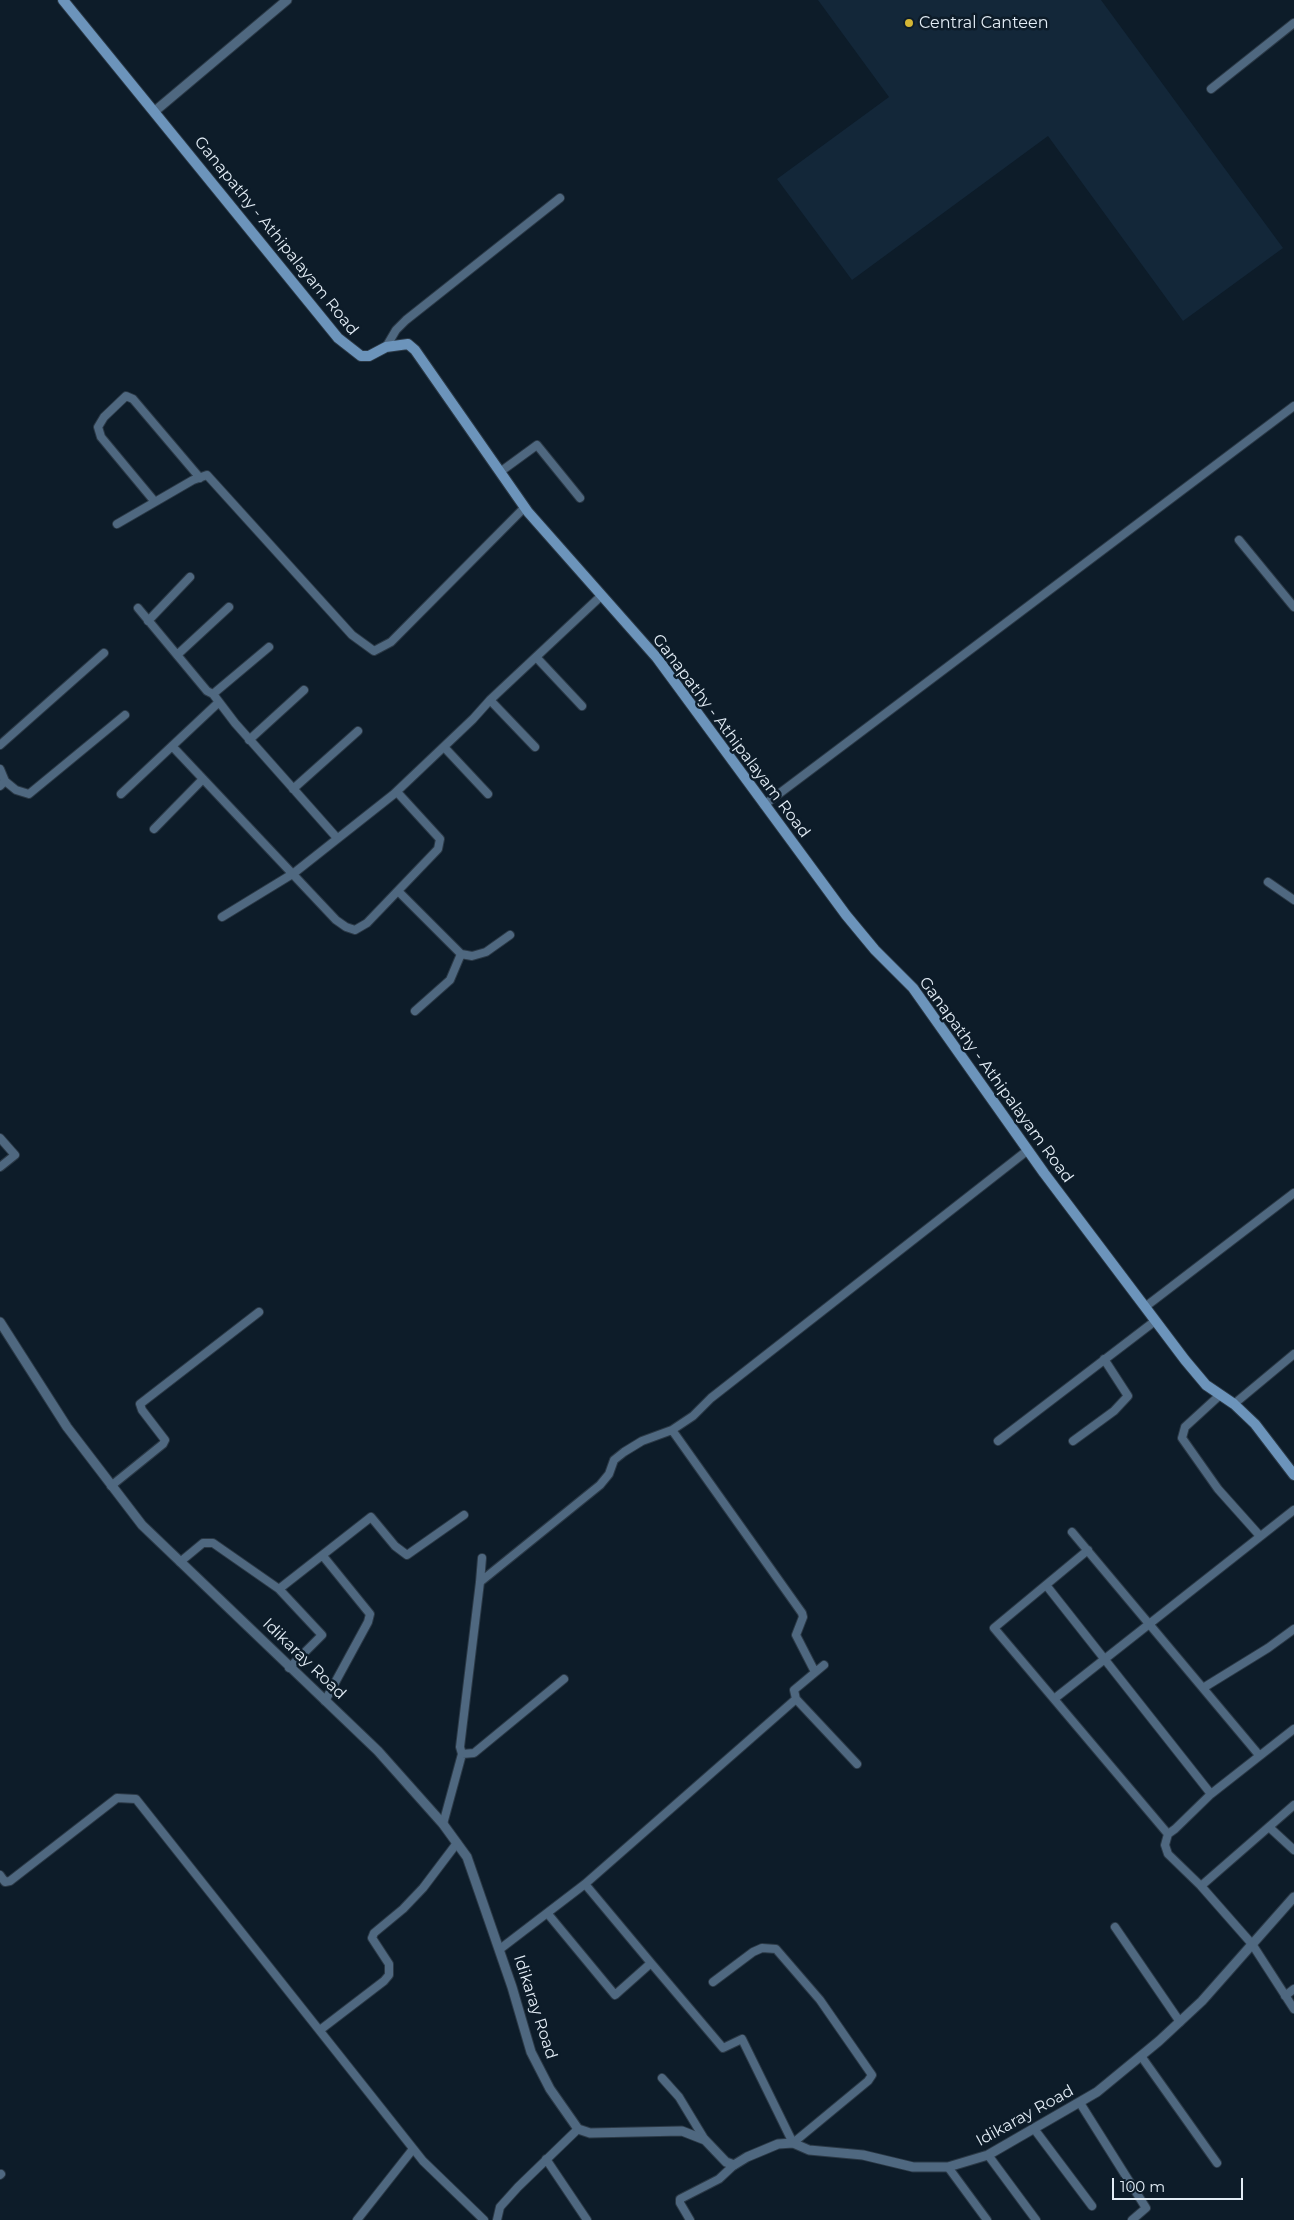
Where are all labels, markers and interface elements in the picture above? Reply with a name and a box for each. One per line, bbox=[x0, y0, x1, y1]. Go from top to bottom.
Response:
place label: Central Canteen bbox=[919, 13, 1048, 33]
marker: Central Canteen bbox=[903, 17, 915, 29]
street label: Ganapathy - Athipalayam Road bbox=[190, 133, 362, 339]
street label: Ganapathy - Athipalayam Road bbox=[648, 630, 814, 842]
street label: Ganapathy - Athipalayam Road bbox=[915, 973, 1077, 1187]
street label: Idikaray Road bbox=[258, 1614, 350, 1704]
street label: Idikaray Road bbox=[509, 1952, 561, 2062]
street label: Idikaray Road bbox=[973, 2081, 1077, 2151]
scale bar bbox=[1114, 2168, 1245, 2200]
text: 100 m bbox=[1120, 2177, 1165, 2196]

